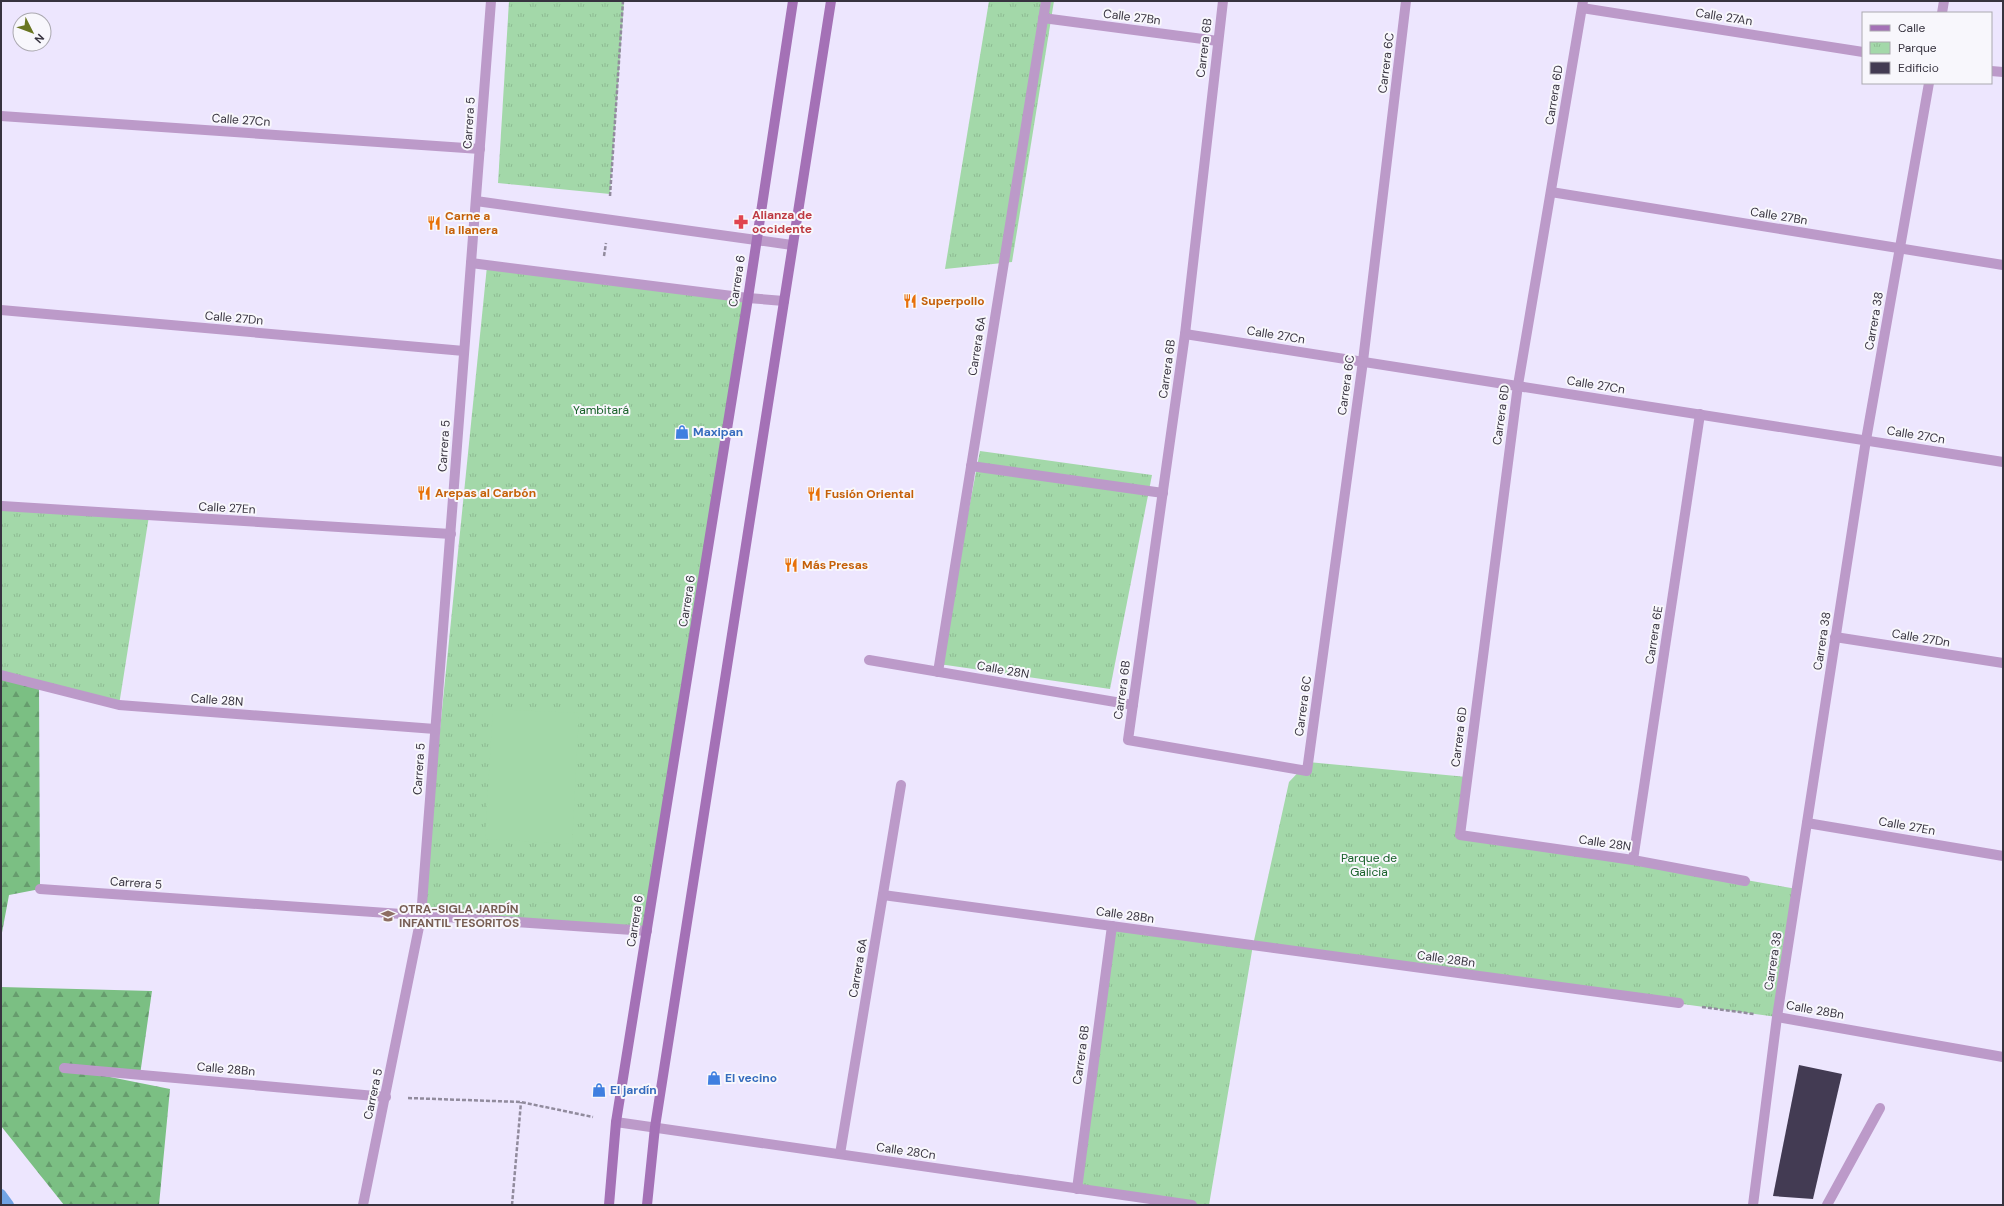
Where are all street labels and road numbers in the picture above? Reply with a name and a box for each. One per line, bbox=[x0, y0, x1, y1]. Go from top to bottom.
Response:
street label: Calle 27An bbox=[1694, 5, 1754, 29]
street label: Calle 27Bn bbox=[1102, 6, 1162, 28]
street label: Carrera 6B bbox=[1192, 17, 1216, 79]
street label: Carrera 6C bbox=[1374, 31, 1398, 94]
street label: Carrera 6D bbox=[1541, 64, 1567, 126]
street label: Carrera 5 bbox=[459, 96, 479, 150]
street label: Calle 27Cn bbox=[211, 110, 271, 130]
street label: Calle 27Bn bbox=[1749, 204, 1809, 228]
street label: Carrera 6 bbox=[725, 254, 749, 308]
street label: Carrera 38 bbox=[1861, 290, 1887, 352]
street label: Calle 27Dn bbox=[204, 307, 264, 329]
street label: Carrera 6A bbox=[964, 315, 990, 377]
street label: Calle 27Cn bbox=[1246, 322, 1306, 348]
street label: Carrera 6B bbox=[1155, 338, 1179, 400]
street label: Carrera 6C bbox=[1334, 353, 1358, 416]
street label: Calle 27Cn bbox=[1566, 372, 1626, 398]
street label: Carrera 6D bbox=[1489, 384, 1513, 446]
street label: Carrera 5 bbox=[434, 419, 454, 473]
street label: Calle 27Cn bbox=[1886, 422, 1946, 448]
street label: Calle 27En bbox=[198, 499, 256, 517]
street label: Carrera 6 bbox=[675, 574, 699, 628]
street label: Carrera 6E bbox=[1641, 604, 1667, 665]
street label: Carrera 38 bbox=[1809, 611, 1835, 671]
street label: Calle 27Dn bbox=[1891, 626, 1951, 651]
street label: Calle 28N bbox=[976, 658, 1030, 682]
street label: Carrera 6B bbox=[1110, 659, 1134, 721]
street label: Carrera 6C bbox=[1291, 674, 1315, 737]
street label: Calle 28N bbox=[190, 690, 244, 710]
street label: Carrera 6D bbox=[1447, 706, 1471, 768]
street label: Carrera 5 bbox=[409, 742, 429, 796]
street label: Calle 27En bbox=[1877, 813, 1937, 839]
street label: Calle 28N bbox=[1578, 831, 1632, 855]
street label: Carrera 5 bbox=[109, 873, 163, 893]
street label: Carrera 6 bbox=[623, 894, 647, 948]
street label: Calle 28Bn bbox=[1095, 903, 1155, 927]
street label: Carrera 38 bbox=[1760, 931, 1786, 991]
street label: Carrera 6A bbox=[845, 937, 871, 999]
street label: Calle 28Bn bbox=[1416, 947, 1476, 971]
street label: Calle 28Bn bbox=[1785, 997, 1845, 1023]
street label: Carrera 6B bbox=[1069, 1024, 1093, 1086]
street label: Calle 28Bn bbox=[196, 1058, 256, 1080]
street label: Carrera 5 bbox=[360, 1067, 386, 1121]
street label: Calle 28Cn bbox=[875, 1139, 937, 1163]

